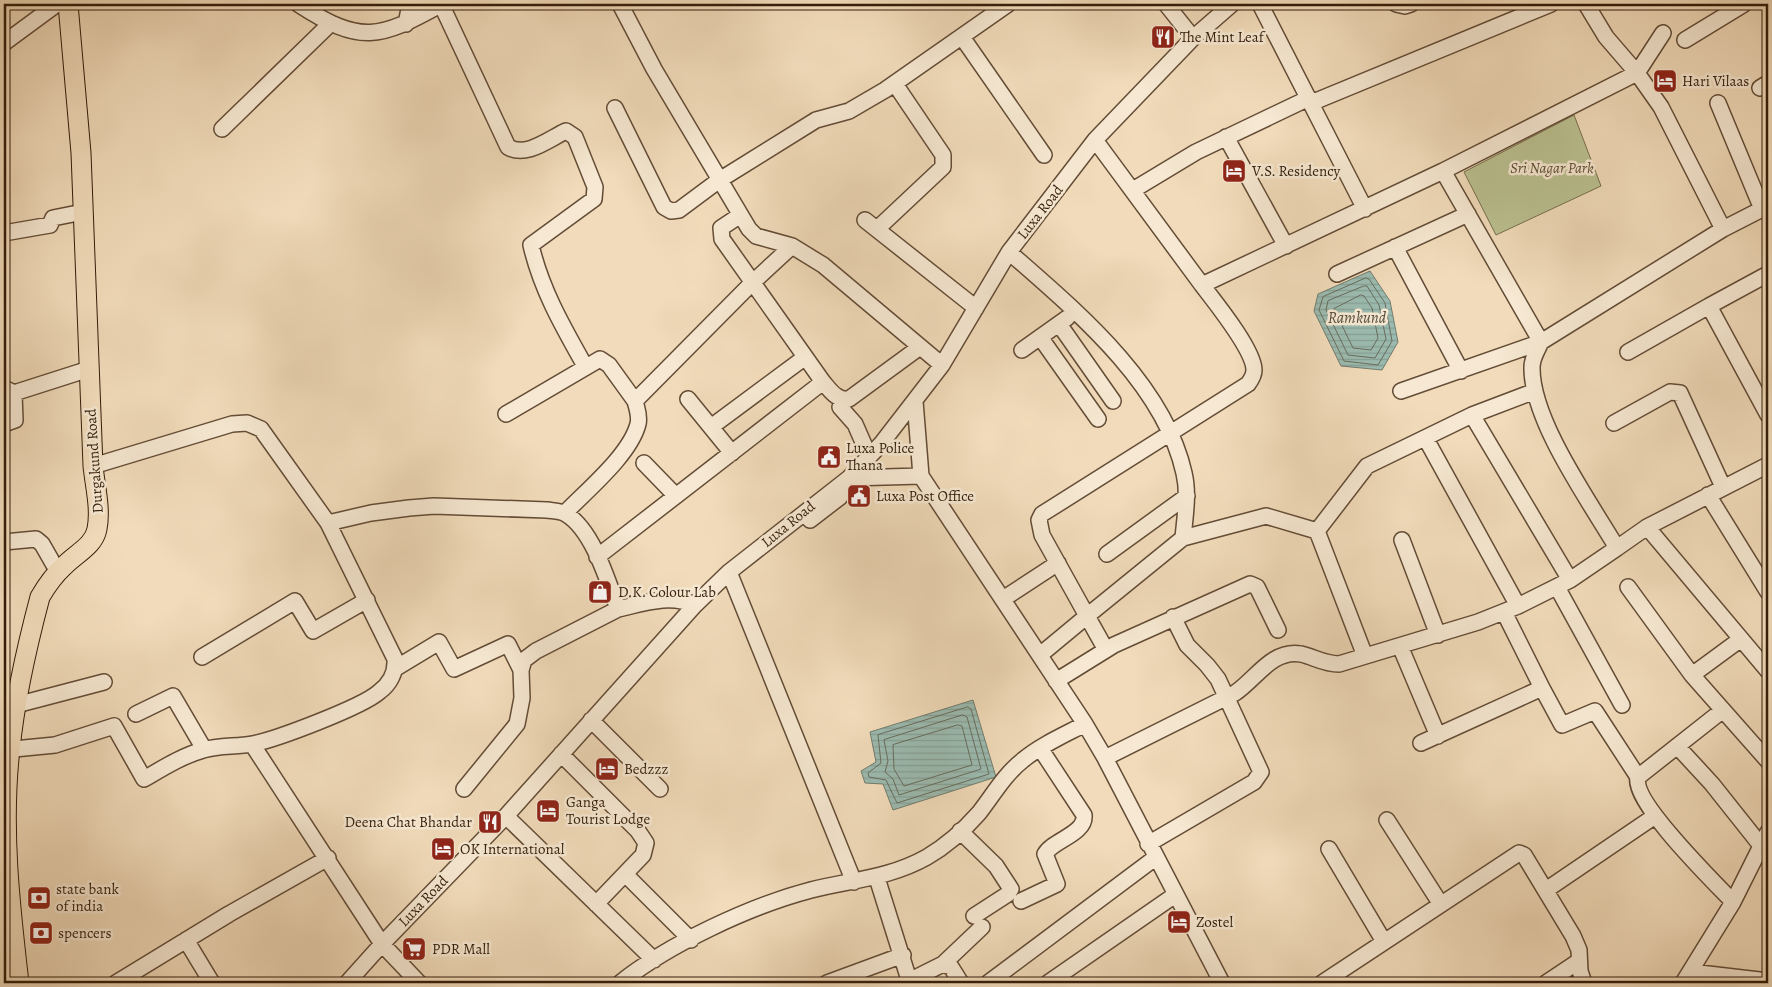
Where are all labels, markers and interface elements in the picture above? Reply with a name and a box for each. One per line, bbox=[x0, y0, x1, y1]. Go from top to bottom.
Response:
restaurant icon: The Mint Leaf bbox=[1150, 24, 1176, 50]
place label: The Mint Leaf bbox=[1180, 27, 1266, 47]
hotel icon: Hari Vilaas bbox=[1652, 68, 1678, 94]
place label: Hari Vilaas bbox=[1682, 71, 1749, 91]
hotel icon: V.S. Residency bbox=[1221, 158, 1247, 184]
park label: Sri Nagar Park bbox=[1510, 158, 1594, 178]
place label: V.S. Residency bbox=[1251, 161, 1341, 181]
street label: Luxa Road bbox=[1012, 180, 1068, 243]
water label: Ramkund bbox=[1328, 307, 1387, 329]
street label: Durgakund Road bbox=[80, 407, 108, 514]
place label: Luxa Police Thana bbox=[846, 438, 915, 475]
public building icon: Luxa Police Thana bbox=[816, 444, 842, 470]
public building icon: Luxa Post Office bbox=[846, 483, 872, 509]
place label: Luxa Post Office bbox=[876, 486, 974, 506]
street label: Luxa Road bbox=[757, 496, 820, 552]
shop icon: D.K. Colour Lab bbox=[587, 579, 613, 605]
place label: D.K. Colour Lab bbox=[618, 582, 716, 602]
hotel icon: Bedzzz bbox=[594, 756, 620, 782]
place label: Bedzzz bbox=[624, 759, 668, 779]
place label: Ganga Tourist Lodge bbox=[566, 792, 650, 829]
hotel icon: Ganga Tourist Lodge bbox=[535, 798, 561, 824]
restaurant icon: Deena Chat Bhandar bbox=[477, 809, 503, 835]
place label: Deena Chat Bhandar bbox=[345, 812, 472, 832]
hotel icon: OK International bbox=[430, 836, 456, 862]
place label: OK International bbox=[460, 839, 565, 859]
street label: Luxa Road bbox=[394, 870, 453, 931]
place label: state bank of india bbox=[56, 879, 119, 916]
bank icon: state bank of india bbox=[26, 885, 52, 911]
hotel icon: Zostel bbox=[1166, 909, 1192, 935]
place label: Zostel bbox=[1196, 912, 1233, 932]
bank icon: spencers bbox=[28, 920, 54, 946]
place label: spencers bbox=[58, 923, 112, 943]
supermarket icon: PDR Mall bbox=[401, 936, 427, 962]
place label: PDR Mall bbox=[432, 939, 490, 959]

